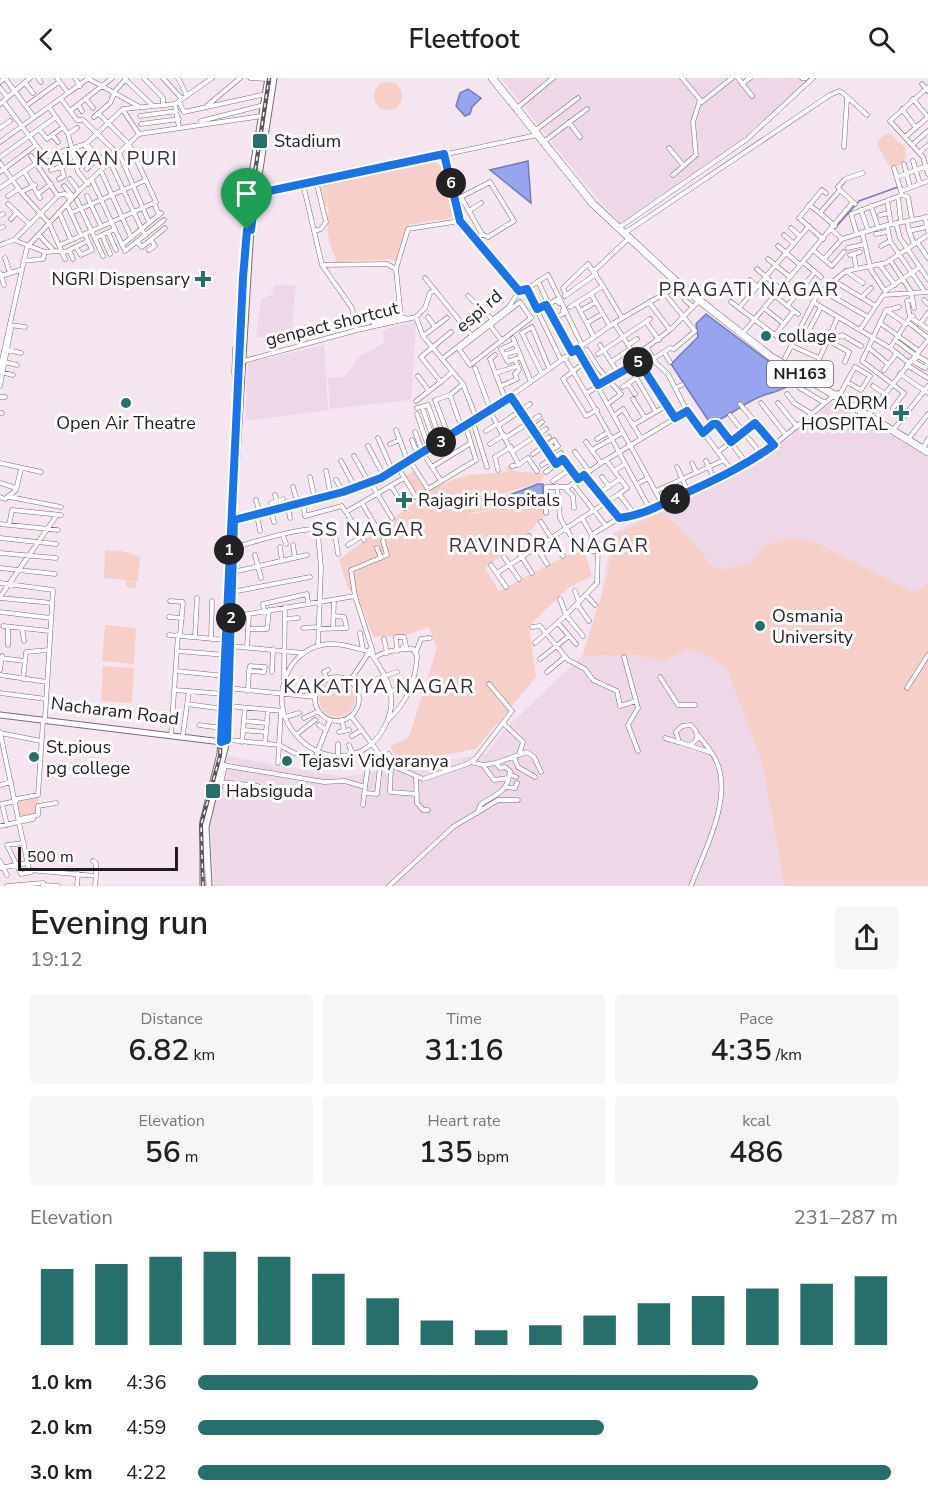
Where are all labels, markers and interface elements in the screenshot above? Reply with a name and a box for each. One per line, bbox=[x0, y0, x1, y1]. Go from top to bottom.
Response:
text: Fleetfoot bbox=[408, 21, 520, 58]
icon: back bbox=[30, 23, 63, 56]
icon: search bbox=[865, 23, 898, 56]
place label: Stadium bbox=[274, 129, 341, 153]
marker: Stadium bbox=[251, 132, 269, 150]
district label: KALYAN PURI bbox=[36, 145, 178, 172]
pin bbox=[221, 168, 272, 230]
pin: 6 bbox=[436, 168, 466, 198]
text: 6 bbox=[446, 172, 456, 194]
icon: arrive bbox=[230, 177, 263, 210]
place label: NGRI Dispensary bbox=[51, 267, 191, 291]
marker: NGRI Dispensary bbox=[194, 270, 212, 288]
district label: PRAGATI NAGAR bbox=[658, 276, 840, 303]
street label: espi rd bbox=[451, 284, 507, 338]
street label: genpact shortcut bbox=[263, 296, 402, 352]
place label: collage bbox=[778, 324, 836, 348]
marker: collage bbox=[759, 329, 773, 343]
pin: 5 bbox=[623, 347, 653, 377]
text: 5 bbox=[633, 351, 643, 373]
road number: NH163 bbox=[767, 361, 833, 387]
place label: ADRM HOSPITAL bbox=[801, 391, 888, 436]
marker: Open Air Theatre bbox=[119, 396, 133, 410]
marker: ADRM HOSPITAL bbox=[892, 404, 910, 422]
place label: Open Air Theatre bbox=[56, 411, 196, 435]
pin: 3 bbox=[426, 427, 456, 457]
text: 3 bbox=[436, 431, 446, 453]
pin: 4 bbox=[660, 484, 690, 514]
place label: Rajagiri Hospitals bbox=[418, 488, 560, 512]
text: 4 bbox=[670, 488, 680, 510]
marker: Rajagiri Hospitals bbox=[395, 491, 413, 509]
district label: SS NAGAR bbox=[311, 516, 425, 543]
district label: RAVINDRA NAGAR bbox=[449, 532, 649, 559]
pin: 1 bbox=[214, 535, 244, 565]
text: 1 bbox=[224, 539, 234, 561]
pin: 2 bbox=[216, 603, 246, 633]
place label: Osmania University bbox=[772, 604, 854, 649]
text: 2 bbox=[226, 607, 236, 629]
marker: Osmania University bbox=[753, 619, 767, 633]
district label: KAKATIYA NAGAR bbox=[283, 673, 475, 700]
street label: Nacharam Road bbox=[50, 691, 180, 731]
place label: St.pious pg college bbox=[46, 735, 130, 780]
place label: Tejasvi Vidyaranya bbox=[299, 749, 449, 773]
marker: St.pious pg college bbox=[27, 750, 41, 764]
marker: Tejasvi Vidyaranya bbox=[280, 754, 294, 768]
place label: Habsiguda bbox=[226, 779, 313, 803]
marker: Habsiguda bbox=[204, 782, 222, 800]
scale bar bbox=[18, 844, 178, 872]
text: 500 m bbox=[27, 846, 74, 868]
text: Evening run bbox=[30, 901, 208, 946]
button: share bbox=[835, 906, 898, 969]
text: 19:12 bbox=[30, 946, 83, 973]
text: Distance bbox=[141, 1008, 203, 1030]
text: Time bbox=[446, 1008, 482, 1030]
text: Pace bbox=[739, 1008, 773, 1030]
text: 6.82 bbox=[128, 1030, 189, 1071]
text: 31:16 bbox=[424, 1030, 504, 1071]
text: 4:35 bbox=[711, 1030, 772, 1071]
text: km bbox=[189, 1044, 215, 1066]
text: /km bbox=[772, 1044, 802, 1066]
text: Elevation bbox=[139, 1110, 205, 1132]
text: Heart rate bbox=[427, 1110, 501, 1132]
text: kcal bbox=[742, 1110, 771, 1132]
text: 56 bbox=[145, 1132, 181, 1173]
text: 135 bbox=[419, 1132, 473, 1173]
text: 486 bbox=[729, 1132, 783, 1173]
text: m bbox=[181, 1146, 199, 1168]
text: bpm bbox=[473, 1146, 509, 1168]
text: Elevation bbox=[30, 1204, 113, 1231]
text: 231–287 m bbox=[794, 1204, 898, 1231]
text: 1.0 km bbox=[30, 1369, 93, 1396]
text: 4:36 bbox=[126, 1369, 167, 1396]
text: 2.0 km bbox=[30, 1414, 93, 1441]
text: 4:59 bbox=[126, 1414, 167, 1441]
text: 3.0 km bbox=[30, 1459, 93, 1486]
text: 4:22 bbox=[126, 1459, 167, 1486]

